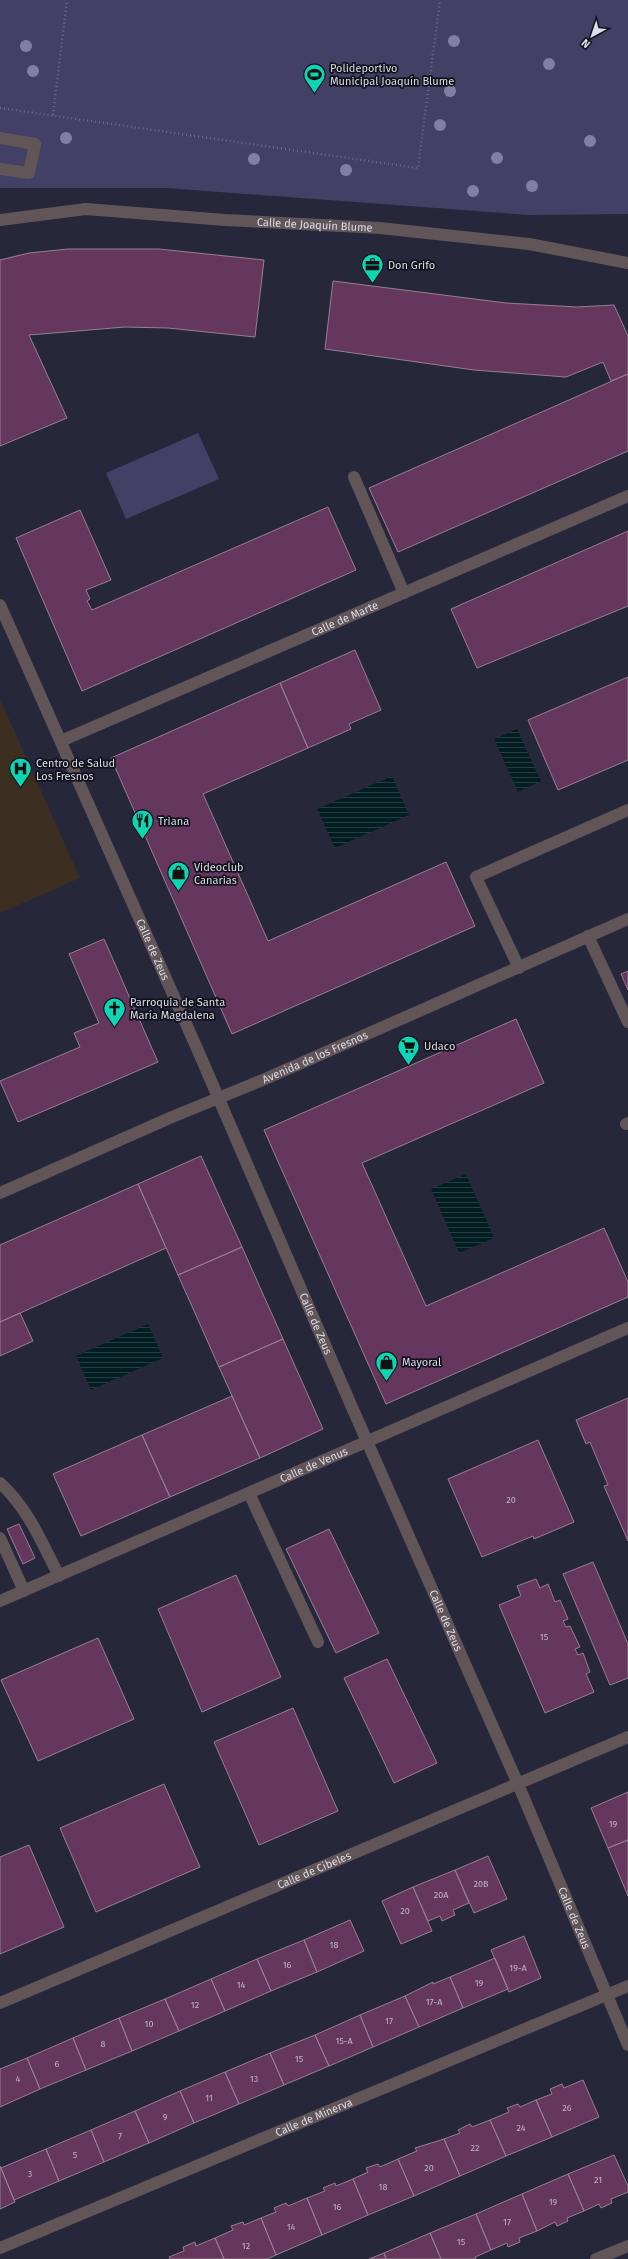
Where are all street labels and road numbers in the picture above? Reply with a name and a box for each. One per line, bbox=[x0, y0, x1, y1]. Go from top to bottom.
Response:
street label: Calle de Joaquín Blume bbox=[257, 215, 373, 234]
street label: Calle de Marte bbox=[309, 598, 380, 639]
street label: Calle de Zeus bbox=[134, 917, 172, 982]
street label: Avenida de los Fresnos bbox=[260, 1028, 370, 1086]
street label: Calle de Zeus bbox=[297, 1291, 335, 1356]
street label: Calle de Venus bbox=[278, 1444, 350, 1485]
street label: Calle de Zeus bbox=[427, 1588, 465, 1653]
street label: Calle de Cibeles bbox=[275, 1849, 353, 1891]
street label: Calle de Zeus bbox=[556, 1885, 593, 1951]
street label: Calle de Minerva bbox=[273, 2095, 354, 2139]

